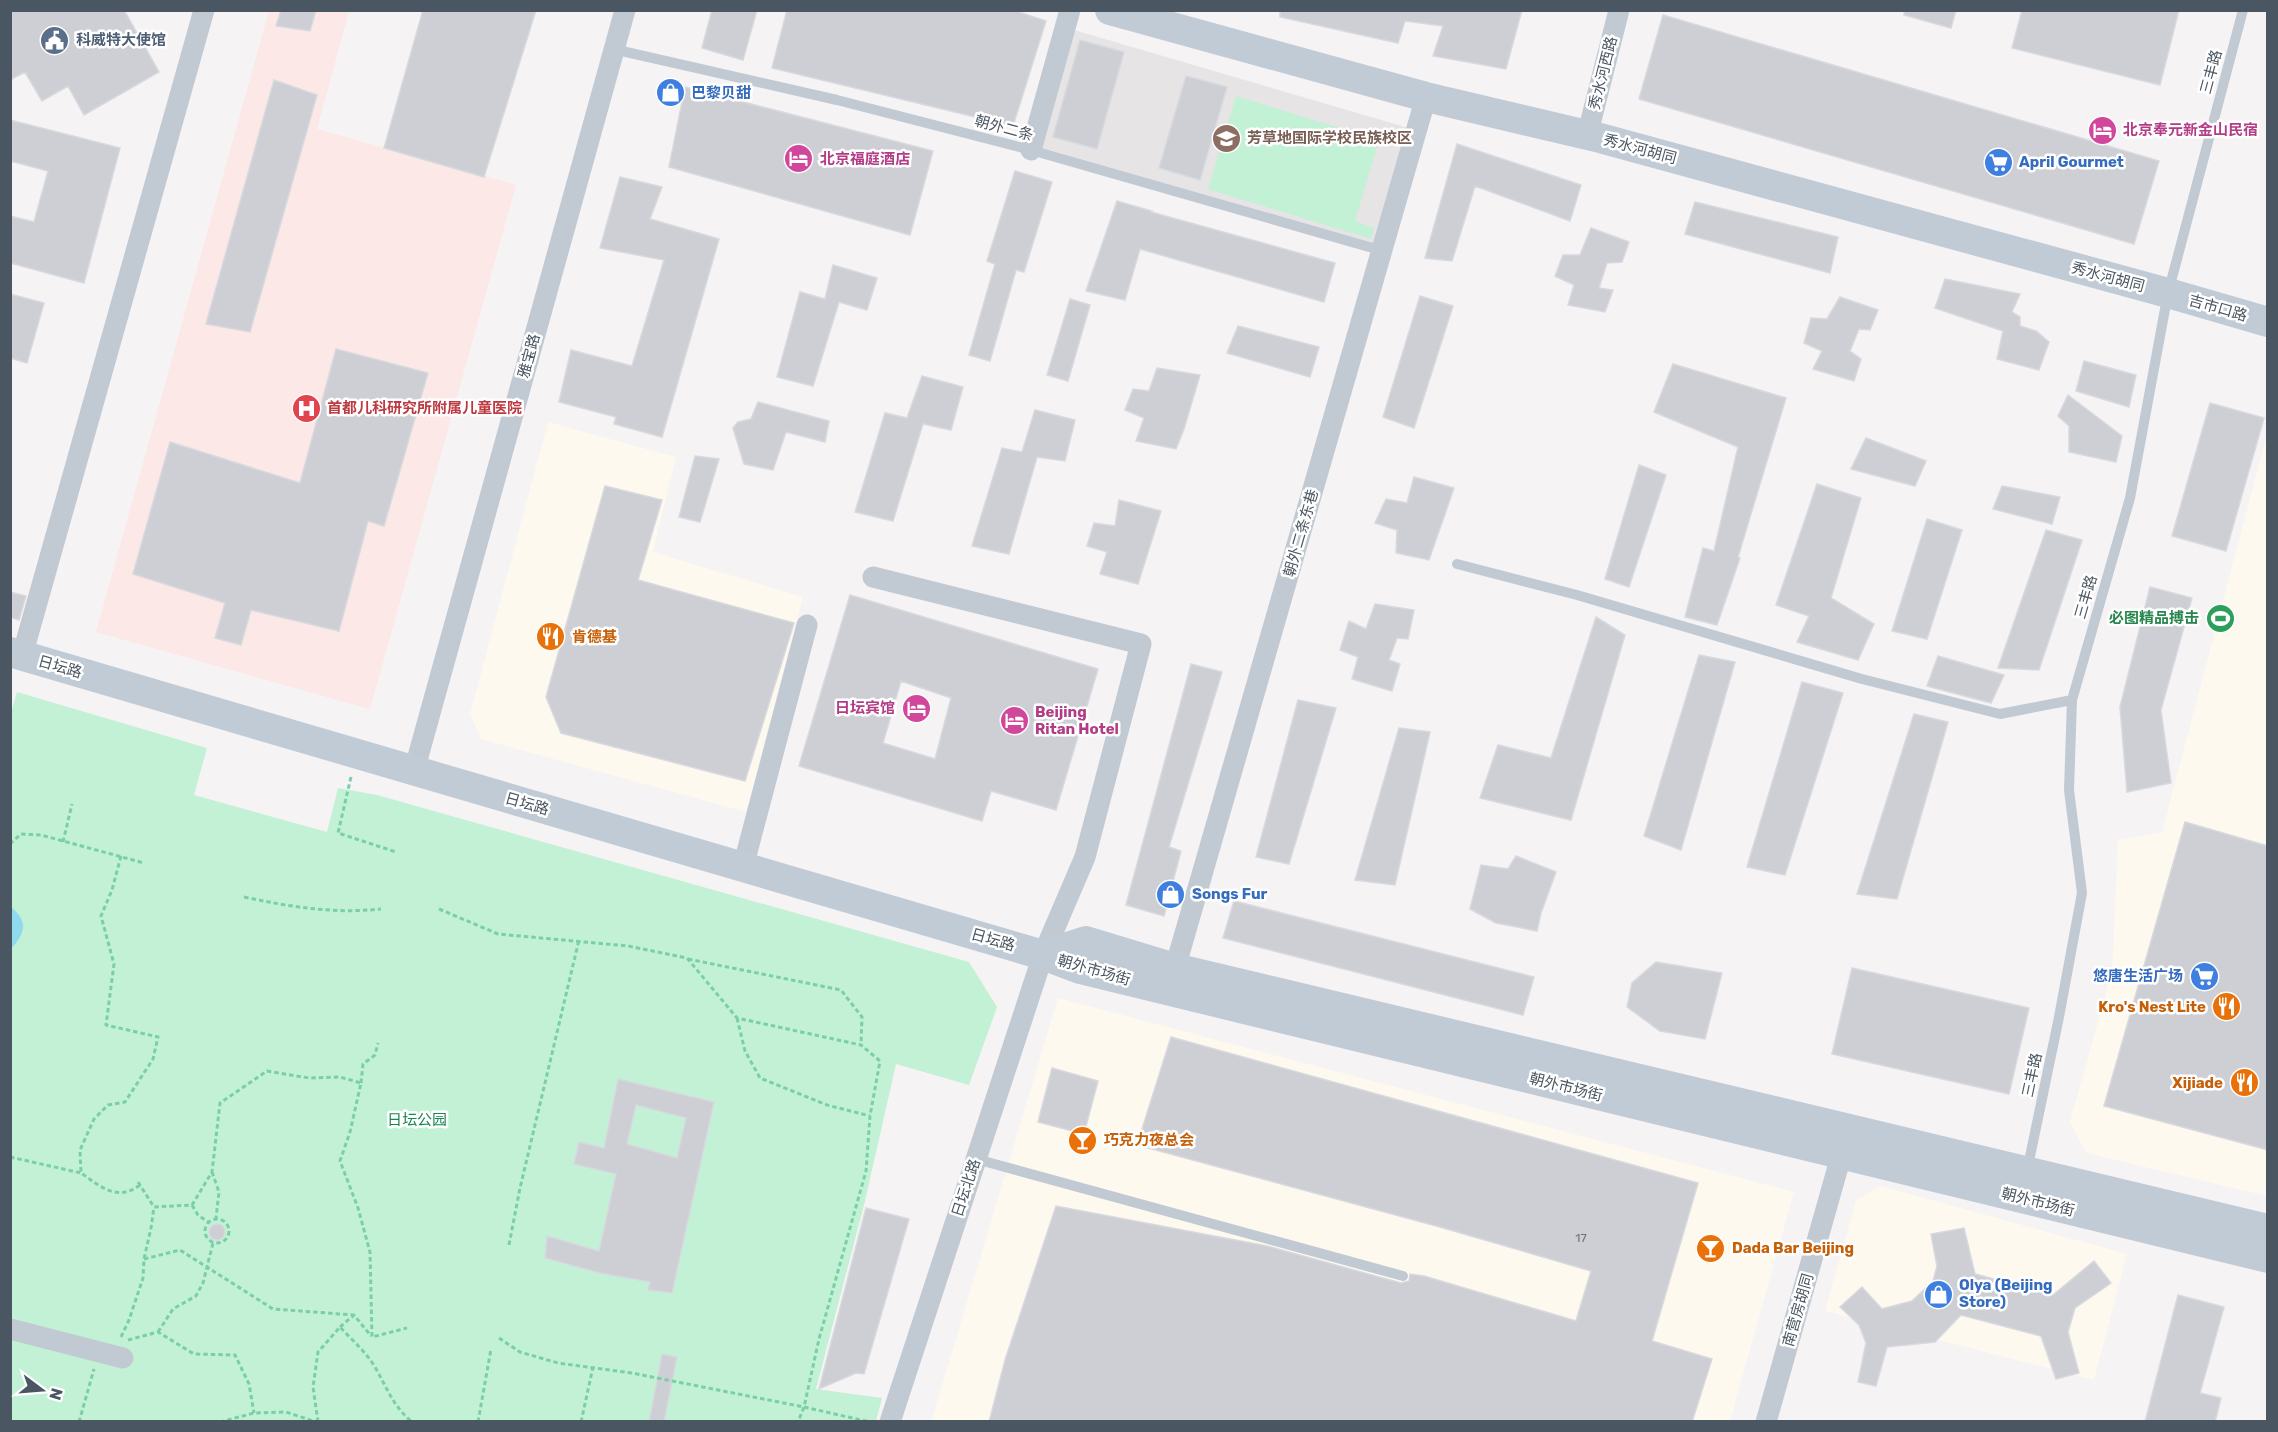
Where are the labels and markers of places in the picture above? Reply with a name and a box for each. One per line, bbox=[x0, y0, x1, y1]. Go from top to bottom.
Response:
public building icon: 科威特大使馆 bbox=[39, 24, 71, 56]
place label: 科威特大使馆 bbox=[76, 31, 166, 49]
shop icon: 巴黎贝甜 bbox=[654, 77, 686, 109]
place label: 巴黎贝甜 bbox=[691, 84, 751, 102]
hotel icon: 北京奉元新金山民宿 bbox=[2086, 114, 2118, 146]
place label: 北京奉元新金山民宿 bbox=[2123, 121, 2258, 139]
school or university icon: 芳草地国际学校民族校区 bbox=[1210, 122, 1242, 154]
place label: 芳草地国际学校民族校区 bbox=[1247, 129, 1412, 147]
hotel icon: 北京福庭酒店 bbox=[783, 143, 815, 175]
supermarket icon: April Gourmet bbox=[1982, 146, 2014, 178]
place label: 北京福庭酒店 bbox=[820, 150, 910, 168]
place label: April Gourmet bbox=[2019, 153, 2124, 171]
hospital icon: 首都儿科研究所附属儿童医院 bbox=[290, 392, 322, 424]
place label: 首都儿科研究所附属儿童医院 bbox=[327, 399, 522, 417]
sports icon: 必图精品搏击 bbox=[2204, 602, 2236, 634]
place label: 必图精品搏击 bbox=[2109, 609, 2199, 627]
restaurant icon: 肯德基 bbox=[535, 621, 567, 653]
place label: 肯德基 bbox=[572, 628, 617, 646]
hotel icon: 日坛宾馆 bbox=[900, 692, 932, 724]
place label: 日坛宾馆 bbox=[835, 699, 895, 717]
place label: Beijing Ritan Hotel bbox=[1035, 703, 1119, 738]
hotel icon: Beijing Ritan Hotel bbox=[998, 705, 1030, 737]
shop icon: Songs Fur bbox=[1155, 878, 1187, 910]
place label: Songs Fur bbox=[1192, 885, 1268, 903]
supermarket icon: 悠唐生活广场 bbox=[2188, 960, 2220, 992]
place label: 悠唐生活广场 bbox=[2093, 967, 2183, 985]
restaurant icon: Kro's Nest Lite bbox=[2211, 991, 2243, 1023]
place label: Kro's Nest Lite bbox=[2098, 998, 2206, 1016]
restaurant icon: Xijiade bbox=[2228, 1067, 2260, 1099]
place label: Xijiade bbox=[2172, 1074, 2223, 1092]
bar icon: 巧克力夜总会 bbox=[1067, 1124, 1099, 1156]
place label: 巧克力夜总会 bbox=[1104, 1131, 1194, 1149]
bar icon: Dada Bar Beijing bbox=[1695, 1232, 1727, 1264]
place label: Dada Bar Beijing bbox=[1732, 1239, 1854, 1257]
place label: Olya (Beijing Store) bbox=[1959, 1276, 2053, 1311]
shop icon: Olya (Beijing Store) bbox=[1922, 1278, 1954, 1310]

